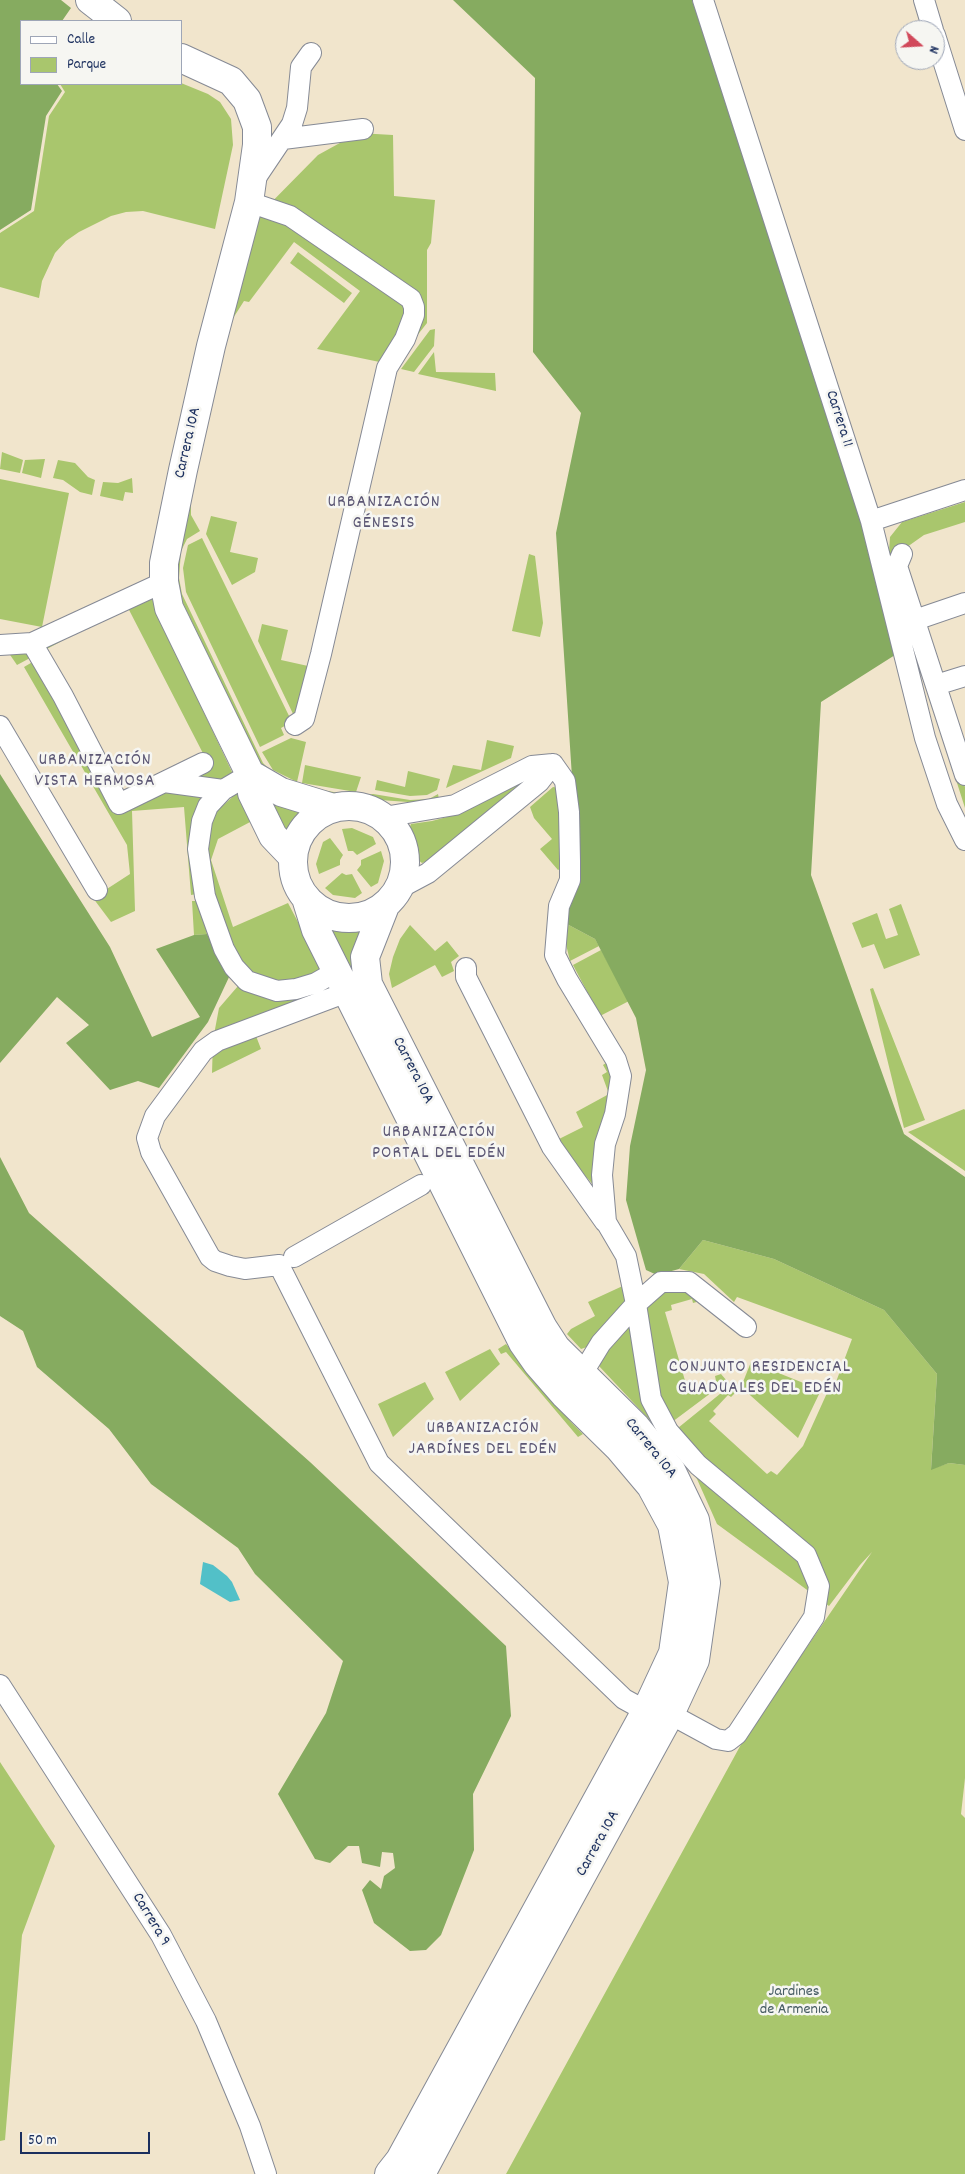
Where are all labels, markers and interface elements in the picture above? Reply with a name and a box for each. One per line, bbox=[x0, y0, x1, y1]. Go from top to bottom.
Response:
legend bbox=[20, 20, 182, 85]
north arrow bbox=[895, 20, 945, 70]
text: Calle bbox=[67, 29, 95, 51]
text: N bbox=[923, 43, 944, 56]
text: Parque bbox=[67, 54, 106, 76]
street label: Carrera 11 bbox=[820, 388, 856, 450]
street label: Carrera 10A bbox=[172, 406, 206, 480]
district label: URBANIZACIÓN GÉNESIS bbox=[326, 493, 442, 536]
district label: URBANIZACIÓN VISTA HERMOSA bbox=[33, 751, 157, 794]
street label: Carrera 10A bbox=[387, 1034, 437, 1108]
district label: URBANIZACIÓN PORTAL DEL EDÉN bbox=[370, 1123, 508, 1166]
district label: CONJUNTO RESIDENCIAL GUADUALES DEL EDÉN bbox=[666, 1358, 854, 1400]
street label: Carrera 10A bbox=[620, 1415, 680, 1483]
district label: URBANIZACIÓN JARDÍNES DEL EDÉN bbox=[406, 1419, 560, 1462]
street label: Carrera 10A bbox=[573, 1808, 625, 1880]
street label: Carrera 9 bbox=[127, 1890, 173, 1950]
park label: Jardines de Armenia bbox=[760, 1983, 828, 2021]
scale bar bbox=[22, 2122, 152, 2154]
text: 50 m bbox=[28, 2130, 57, 2152]

